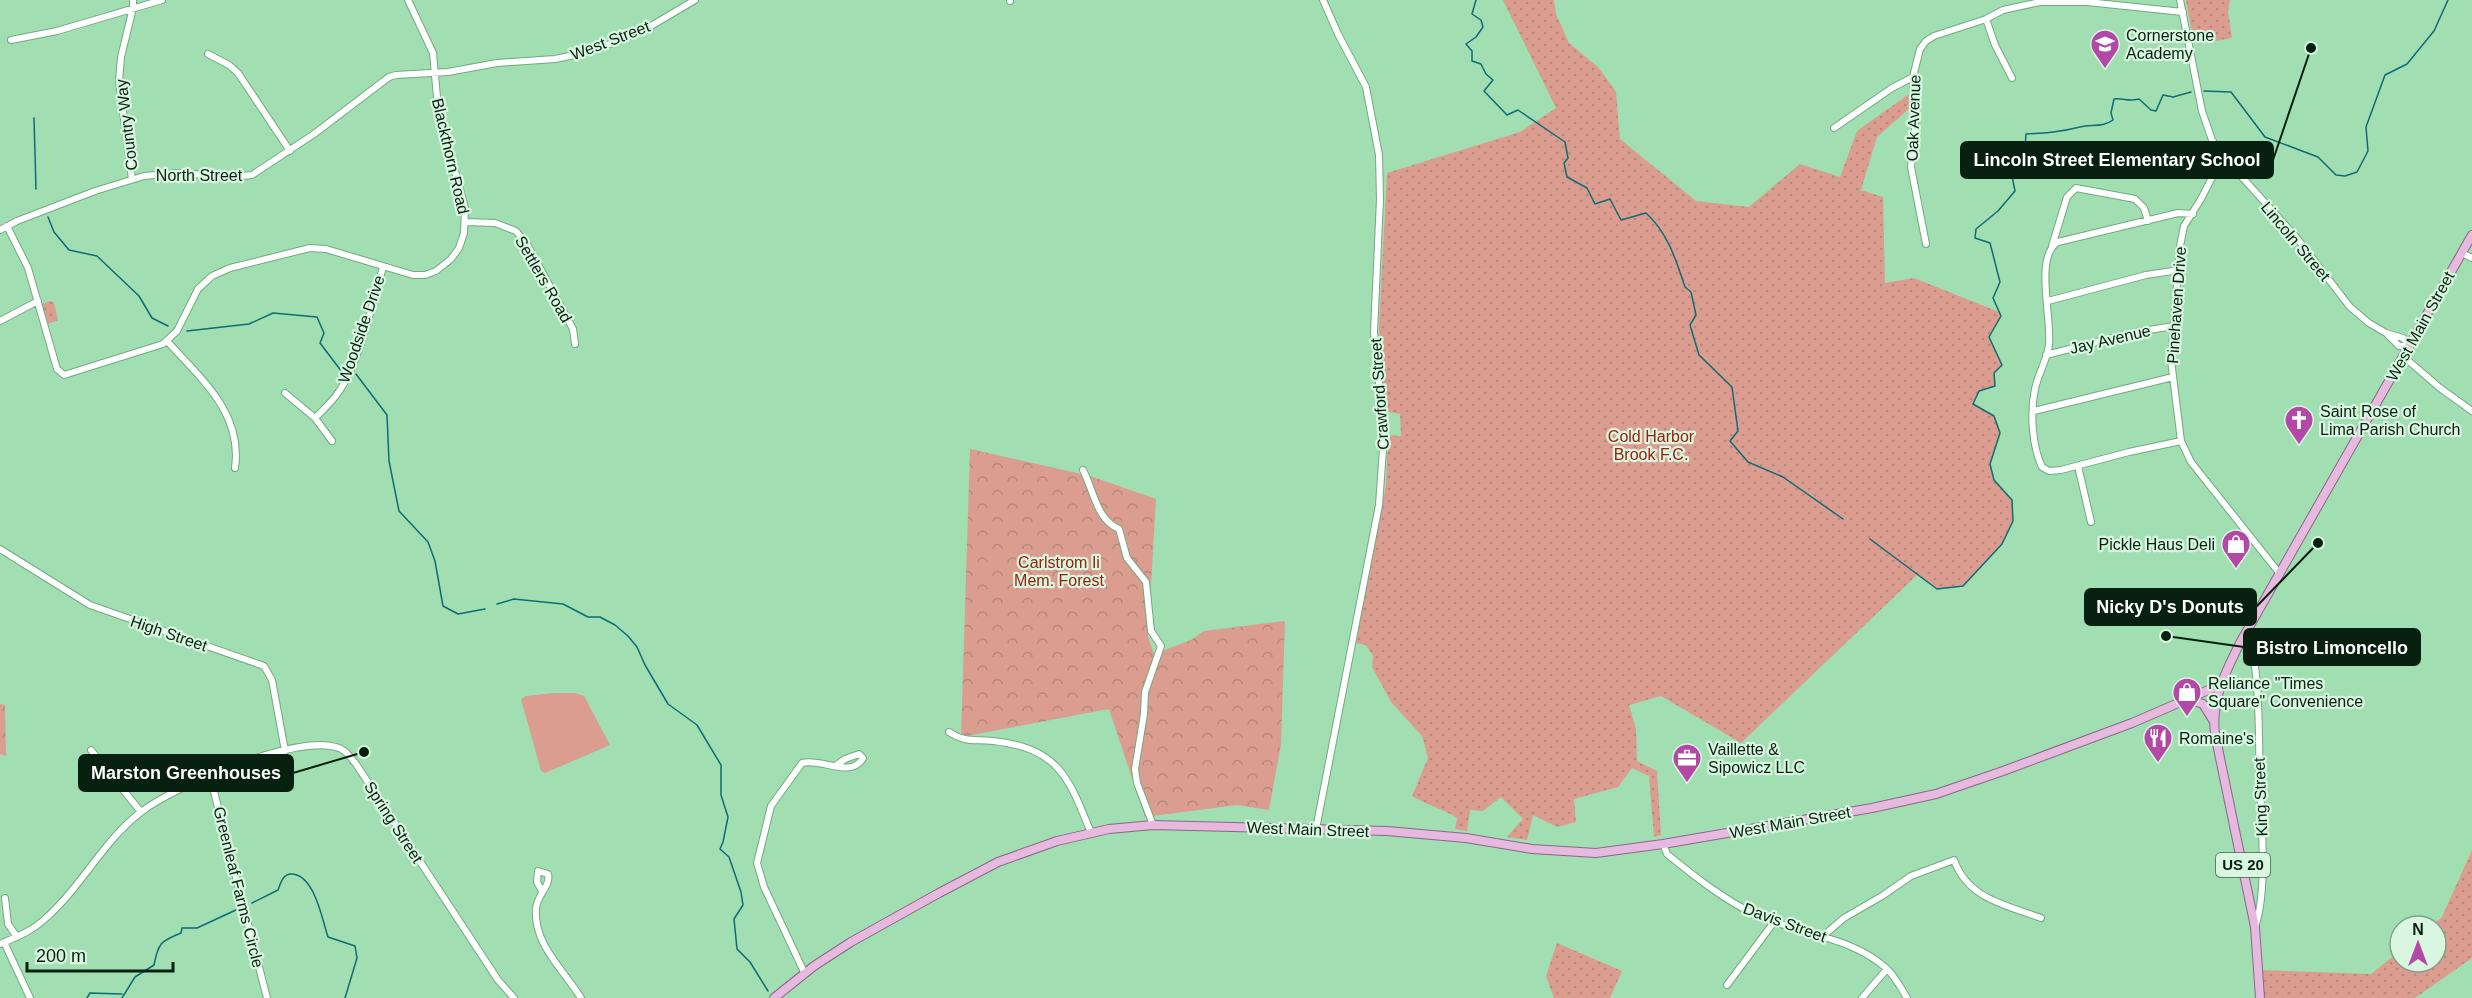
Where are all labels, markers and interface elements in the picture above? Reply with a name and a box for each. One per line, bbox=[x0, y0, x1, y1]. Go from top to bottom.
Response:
street label: West Street bbox=[568, 17, 653, 63]
place label: Cornerstone Academy bbox=[2126, 27, 2214, 62]
school or university icon: Cornerstone Academy bbox=[2089, 28, 2121, 70]
street label: Oak Avenue bbox=[1903, 74, 1924, 162]
street label: Country Way bbox=[112, 78, 141, 172]
street label: Blackthorn Road bbox=[429, 97, 472, 216]
callout: Lincoln Street Elementary School bbox=[1961, 142, 2273, 178]
text: Lincoln Street Elementary School bbox=[1973, 150, 2261, 170]
street label: North Street bbox=[156, 167, 243, 184]
street label: Lincoln Street bbox=[2258, 198, 2334, 285]
street label: Settlers Road bbox=[512, 233, 575, 325]
street label: Pinehaven Drive bbox=[2164, 246, 2189, 364]
street label: West Main Street bbox=[2383, 268, 2458, 384]
street label: Woodside Drive bbox=[335, 273, 388, 385]
street label: Jay Avenue bbox=[2068, 322, 2152, 357]
street label: Crawford Street bbox=[1367, 337, 1392, 450]
place label: Saint Rose of Lima Parish Church bbox=[2320, 403, 2461, 438]
church icon: Saint Rose of Lima Parish Church bbox=[2283, 404, 2315, 446]
park label: Cold Harbor Brook F.C. bbox=[1608, 428, 1695, 463]
shop icon: Pickle Haus Deli bbox=[2220, 528, 2252, 570]
place label: Pickle Haus Deli bbox=[2099, 536, 2215, 553]
park label: Carlstrom Ii Mem. Forest bbox=[1014, 554, 1104, 589]
callout: Nicky D's Donuts bbox=[2085, 589, 2256, 625]
text: Nicky D's Donuts bbox=[2096, 597, 2244, 617]
street label: High Street bbox=[128, 612, 210, 655]
callout: Bistro Limoncello bbox=[2244, 629, 2420, 665]
text: Bistro Limoncello bbox=[2256, 638, 2408, 658]
place label: Reliance "Times Square" Convenience bbox=[2208, 675, 2363, 710]
shop icon: Reliance "Times Square" Convenience bbox=[2171, 676, 2203, 718]
restaurant icon: Romaine's bbox=[2142, 722, 2174, 764]
place label: Romaine's bbox=[2179, 730, 2254, 747]
place label: Vaillette & Sipowicz LLC bbox=[1708, 741, 1805, 776]
office icon: Vaillette & Sipowicz LLC bbox=[1671, 742, 1703, 784]
callout: Marston Greenhouses bbox=[79, 755, 293, 791]
street label: King Street bbox=[2251, 757, 2270, 837]
text: Marston Greenhouses bbox=[91, 763, 281, 783]
street label: Spring Street bbox=[361, 778, 426, 867]
street label: West Main Street bbox=[1728, 803, 1852, 841]
street label: Greenleaf Farms Circle bbox=[210, 805, 267, 970]
street label: West Main Street bbox=[1247, 819, 1370, 840]
road number: US 20 bbox=[2216, 853, 2270, 877]
street label: Davis Street bbox=[1741, 900, 1829, 946]
north arrow bbox=[2388, 914, 2448, 974]
text: N bbox=[2412, 921, 2424, 938]
scale bar bbox=[27, 935, 172, 973]
text: 200 m bbox=[36, 946, 86, 966]

